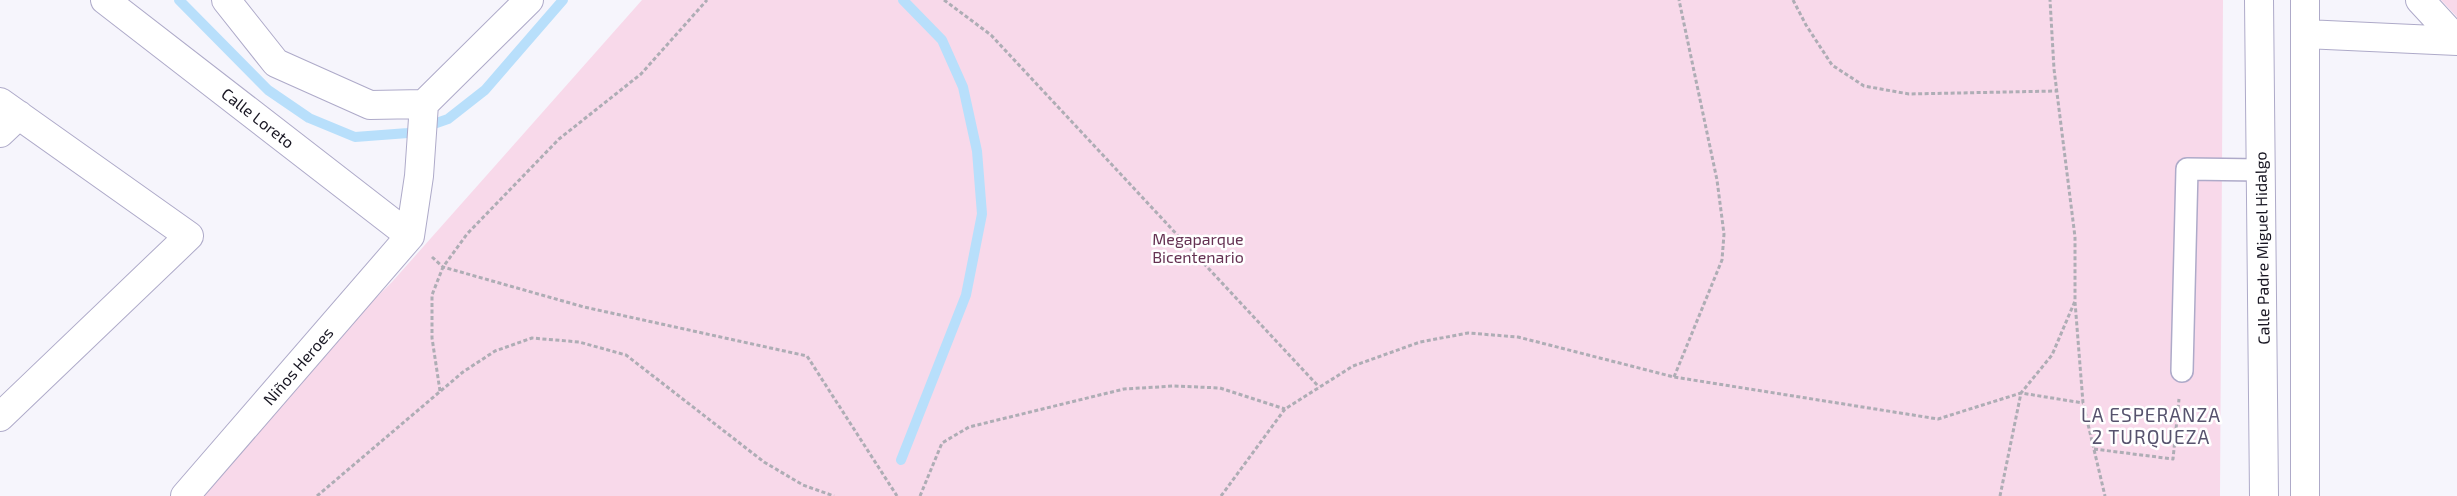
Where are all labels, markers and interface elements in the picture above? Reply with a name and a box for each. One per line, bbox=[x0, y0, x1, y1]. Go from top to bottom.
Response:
street label: Calle Loreto bbox=[218, 83, 298, 152]
street label: Calle Padre Miguel Hidalgo bbox=[2250, 151, 2273, 345]
park label: Megaparque Bicentenario bbox=[1152, 229, 1244, 266]
street label: Niños Heroes bbox=[259, 323, 336, 408]
district label: LA ESPERANZA 2 TURQUEZA bbox=[2081, 403, 2221, 448]

